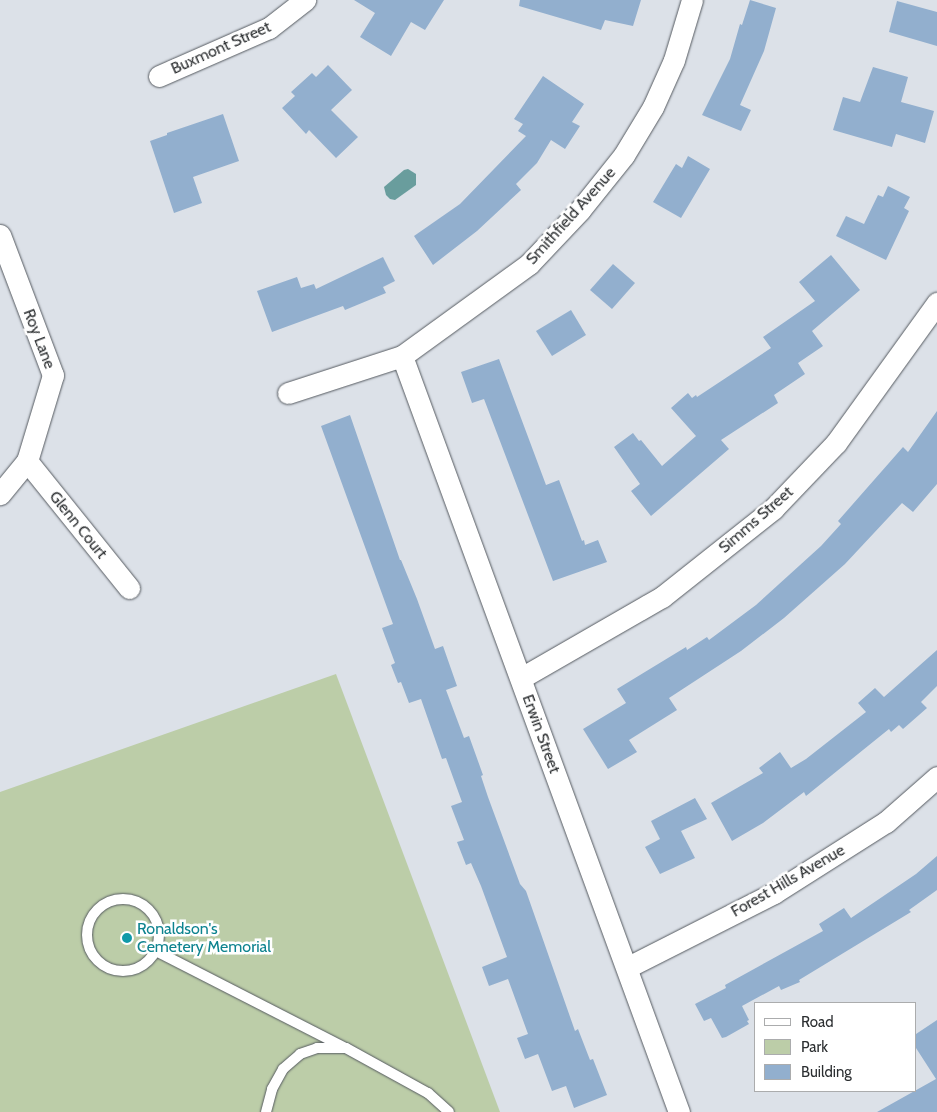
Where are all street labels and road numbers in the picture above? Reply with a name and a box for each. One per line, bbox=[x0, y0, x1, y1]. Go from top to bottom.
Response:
street label: Buxmont Street bbox=[168, 17, 274, 79]
street label: Smithfield Avenue bbox=[522, 163, 620, 269]
street label: Roy Lane bbox=[19, 306, 59, 372]
street label: Simms Street bbox=[715, 483, 797, 557]
street label: Glenn Court bbox=[45, 487, 111, 563]
street label: Erwin Street bbox=[518, 692, 564, 776]
street label: Forest Hills Avenue bbox=[728, 841, 848, 921]

